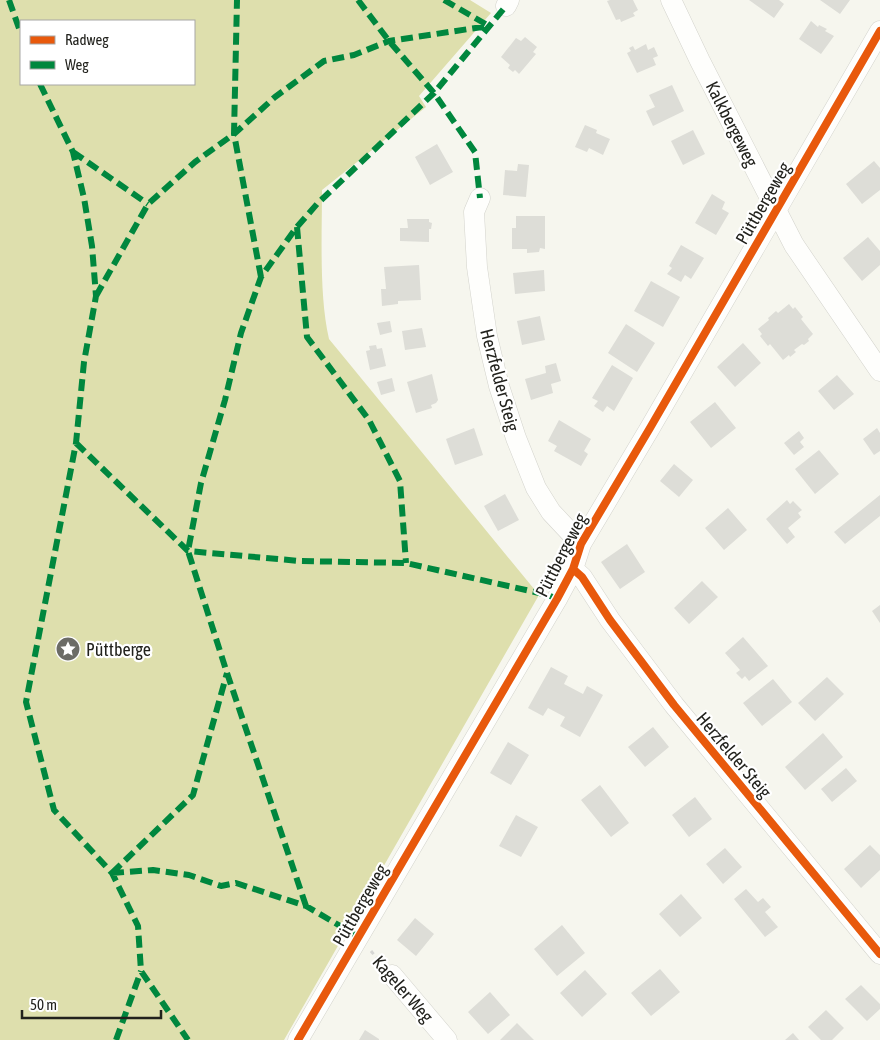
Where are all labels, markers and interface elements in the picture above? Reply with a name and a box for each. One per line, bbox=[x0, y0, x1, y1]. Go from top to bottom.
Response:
legend bbox=[20, 20, 195, 85]
text: Radweg bbox=[65, 31, 109, 48]
text: Weg bbox=[65, 56, 89, 73]
street label: Kalkbergeweg bbox=[702, 78, 763, 170]
street label: Püttbergeweg bbox=[731, 158, 795, 248]
street label: Herzfelder Steig bbox=[476, 326, 524, 434]
street label: Püttbergeweg bbox=[531, 509, 591, 600]
place icon: Püttberge bbox=[55, 636, 81, 662]
place label: Püttberge bbox=[86, 639, 151, 660]
street label: Herzfelder Steig bbox=[692, 708, 776, 802]
street label: Püttbergeweg bbox=[328, 860, 392, 950]
street label: Kageler Weg bbox=[368, 951, 438, 1027]
scale bar bbox=[22, 988, 161, 1020]
text: 50 m bbox=[30, 996, 57, 1013]

